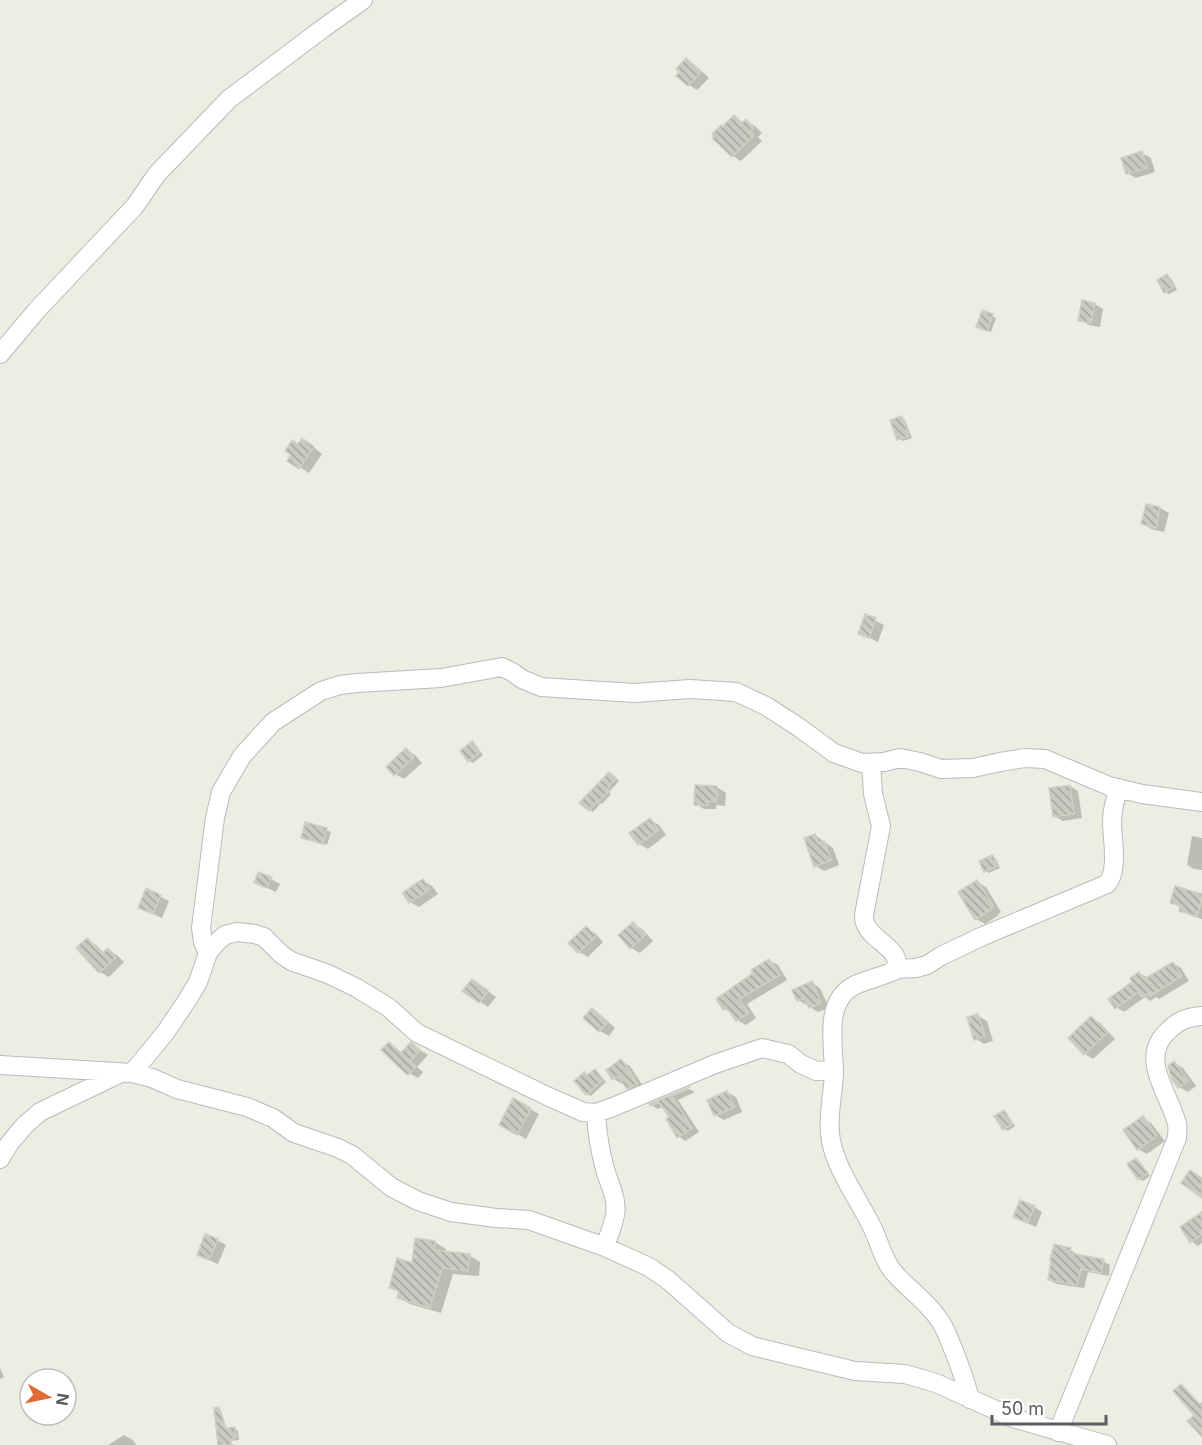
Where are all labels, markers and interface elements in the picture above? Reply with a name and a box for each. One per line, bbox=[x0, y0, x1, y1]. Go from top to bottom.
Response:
north arrow bbox=[18, 1367, 78, 1427]
scale bar bbox=[992, 1388, 1106, 1426]
text: N bbox=[52, 1392, 74, 1407]
text: 50 m bbox=[1001, 1398, 1044, 1419]

